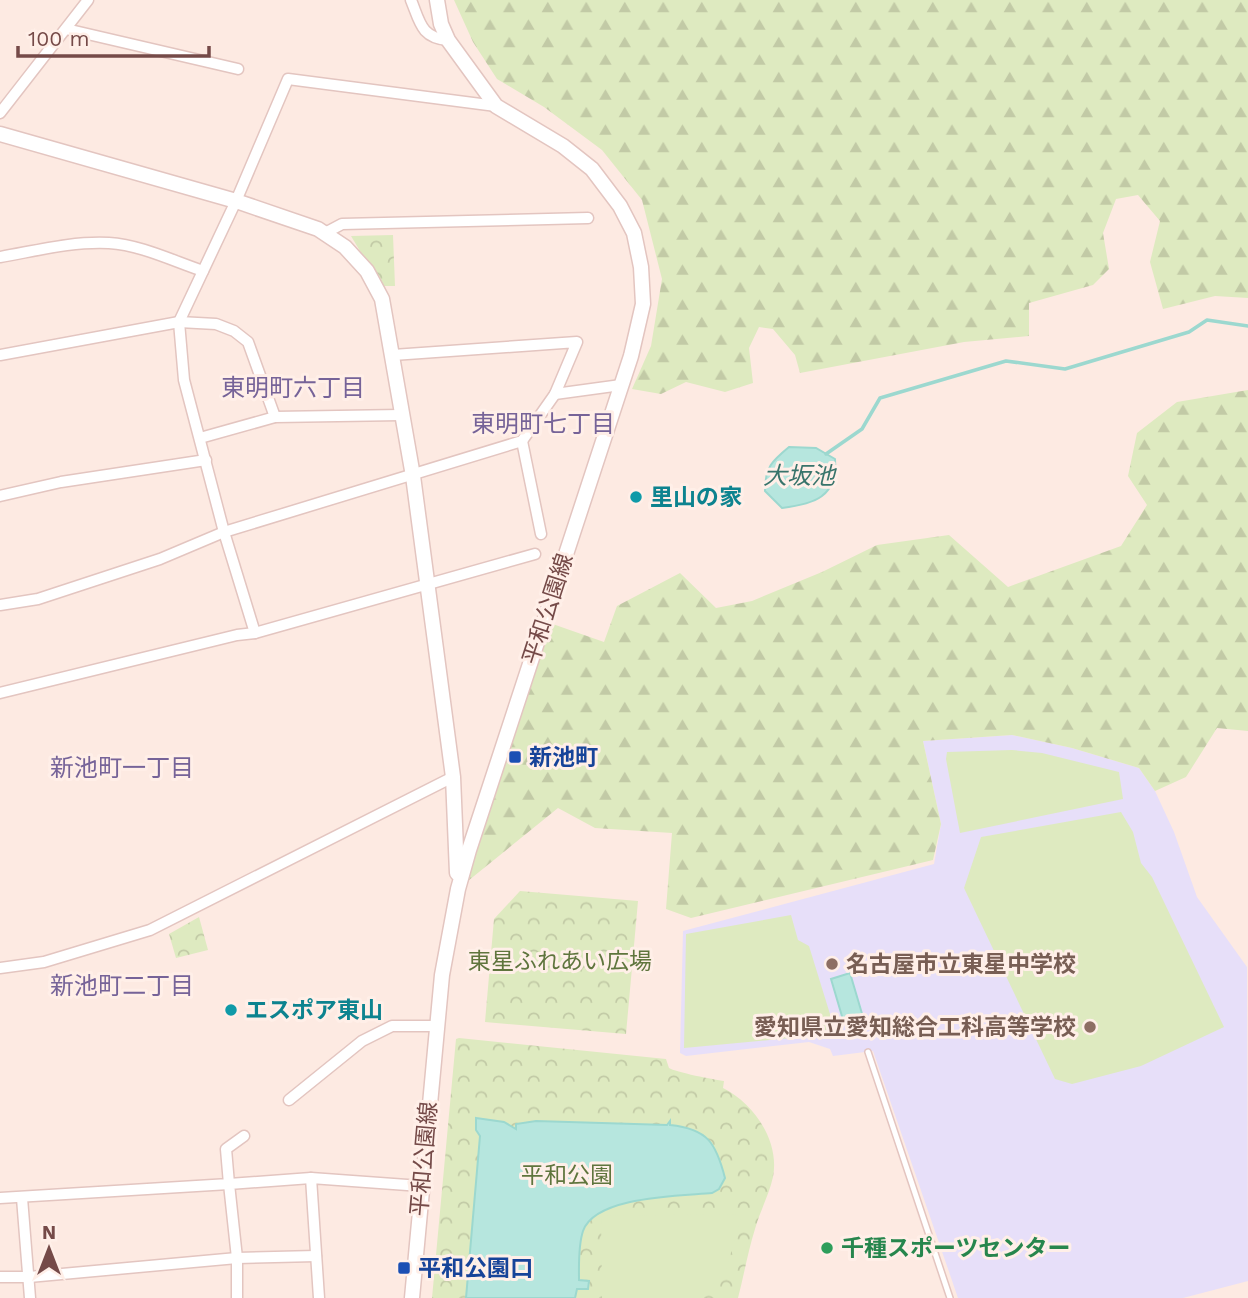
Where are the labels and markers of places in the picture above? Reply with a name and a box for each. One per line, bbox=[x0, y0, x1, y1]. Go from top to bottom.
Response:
place label: 里山の家 bbox=[650, 484, 742, 511]
marker: 里山の家 bbox=[628, 489, 644, 505]
place label: 新池町 bbox=[529, 744, 598, 771]
marker: 新池町 bbox=[507, 749, 523, 765]
place label: 名古屋市立東星中学校 bbox=[846, 951, 1076, 978]
marker: 名古屋市立東星中学校 bbox=[824, 956, 840, 972]
place label: エスポア東山 bbox=[245, 997, 383, 1024]
marker: エスポア東山 bbox=[223, 1002, 239, 1018]
place label: 愛知県立愛知総合工科高等学校 bbox=[754, 1014, 1076, 1041]
marker: 愛知県立愛知総合工科高等学校 bbox=[1082, 1019, 1098, 1035]
place label: 千種スポーツセンター bbox=[841, 1235, 1071, 1262]
marker: 千種スポーツセンター bbox=[819, 1240, 835, 1256]
place label: 平和公園口 bbox=[418, 1255, 533, 1282]
marker: 平和公園口 bbox=[396, 1260, 412, 1276]

